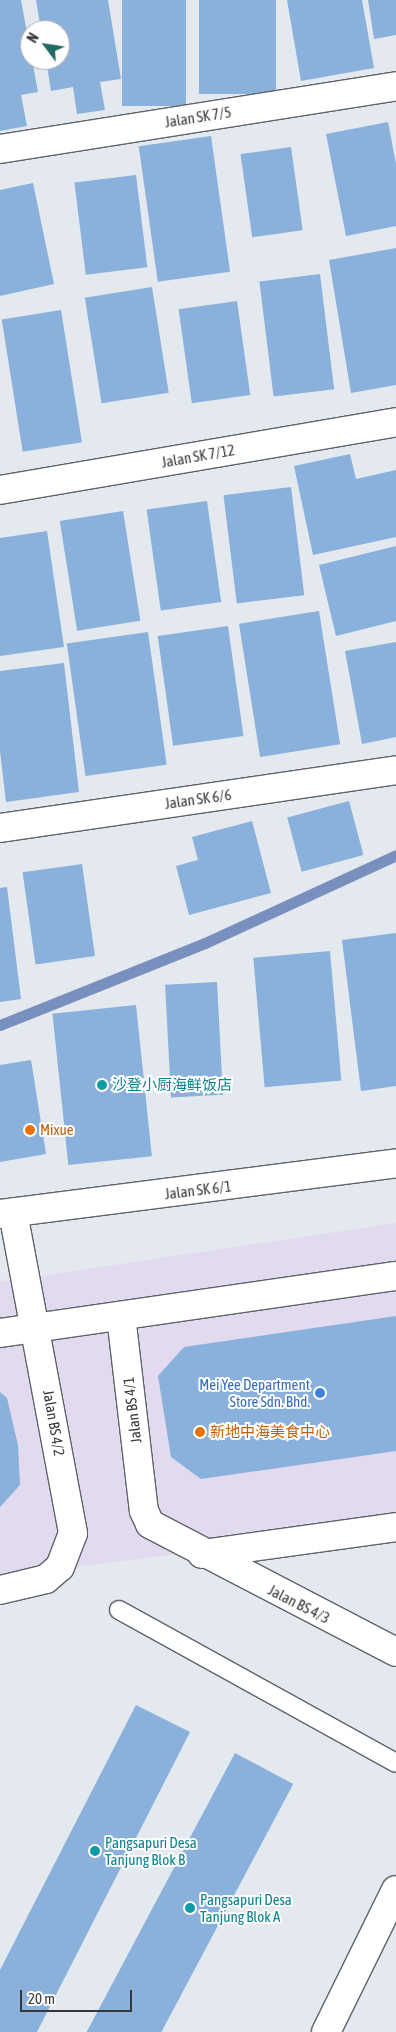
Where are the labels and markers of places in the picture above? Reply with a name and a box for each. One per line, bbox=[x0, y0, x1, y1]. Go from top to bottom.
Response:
place label: 沙登小厨海鲜饭店 bbox=[112, 1076, 232, 1094]
marker: 沙登小厨海鲜饭店 bbox=[96, 1079, 108, 1091]
place label: Mixue bbox=[40, 1121, 74, 1139]
marker: Mixue bbox=[24, 1124, 36, 1136]
place label: Mei Yee Department Store Sdn. Bhd. bbox=[199, 1375, 310, 1410]
marker: Mei Yee Department Store Sdn. Bhd. bbox=[314, 1387, 326, 1399]
place label: 新地中海美食中心 bbox=[210, 1423, 330, 1441]
marker: 新地中海美食中心 bbox=[194, 1426, 206, 1438]
place label: Pangsapuri Desa Tanjung Blok B bbox=[105, 1833, 197, 1868]
marker: Pangsapuri Desa Tanjung Blok B bbox=[89, 1845, 101, 1857]
place label: Pangsapuri Desa Tanjung Blok A bbox=[200, 1890, 292, 1925]
marker: Pangsapuri Desa Tanjung Blok A bbox=[184, 1902, 196, 1914]

